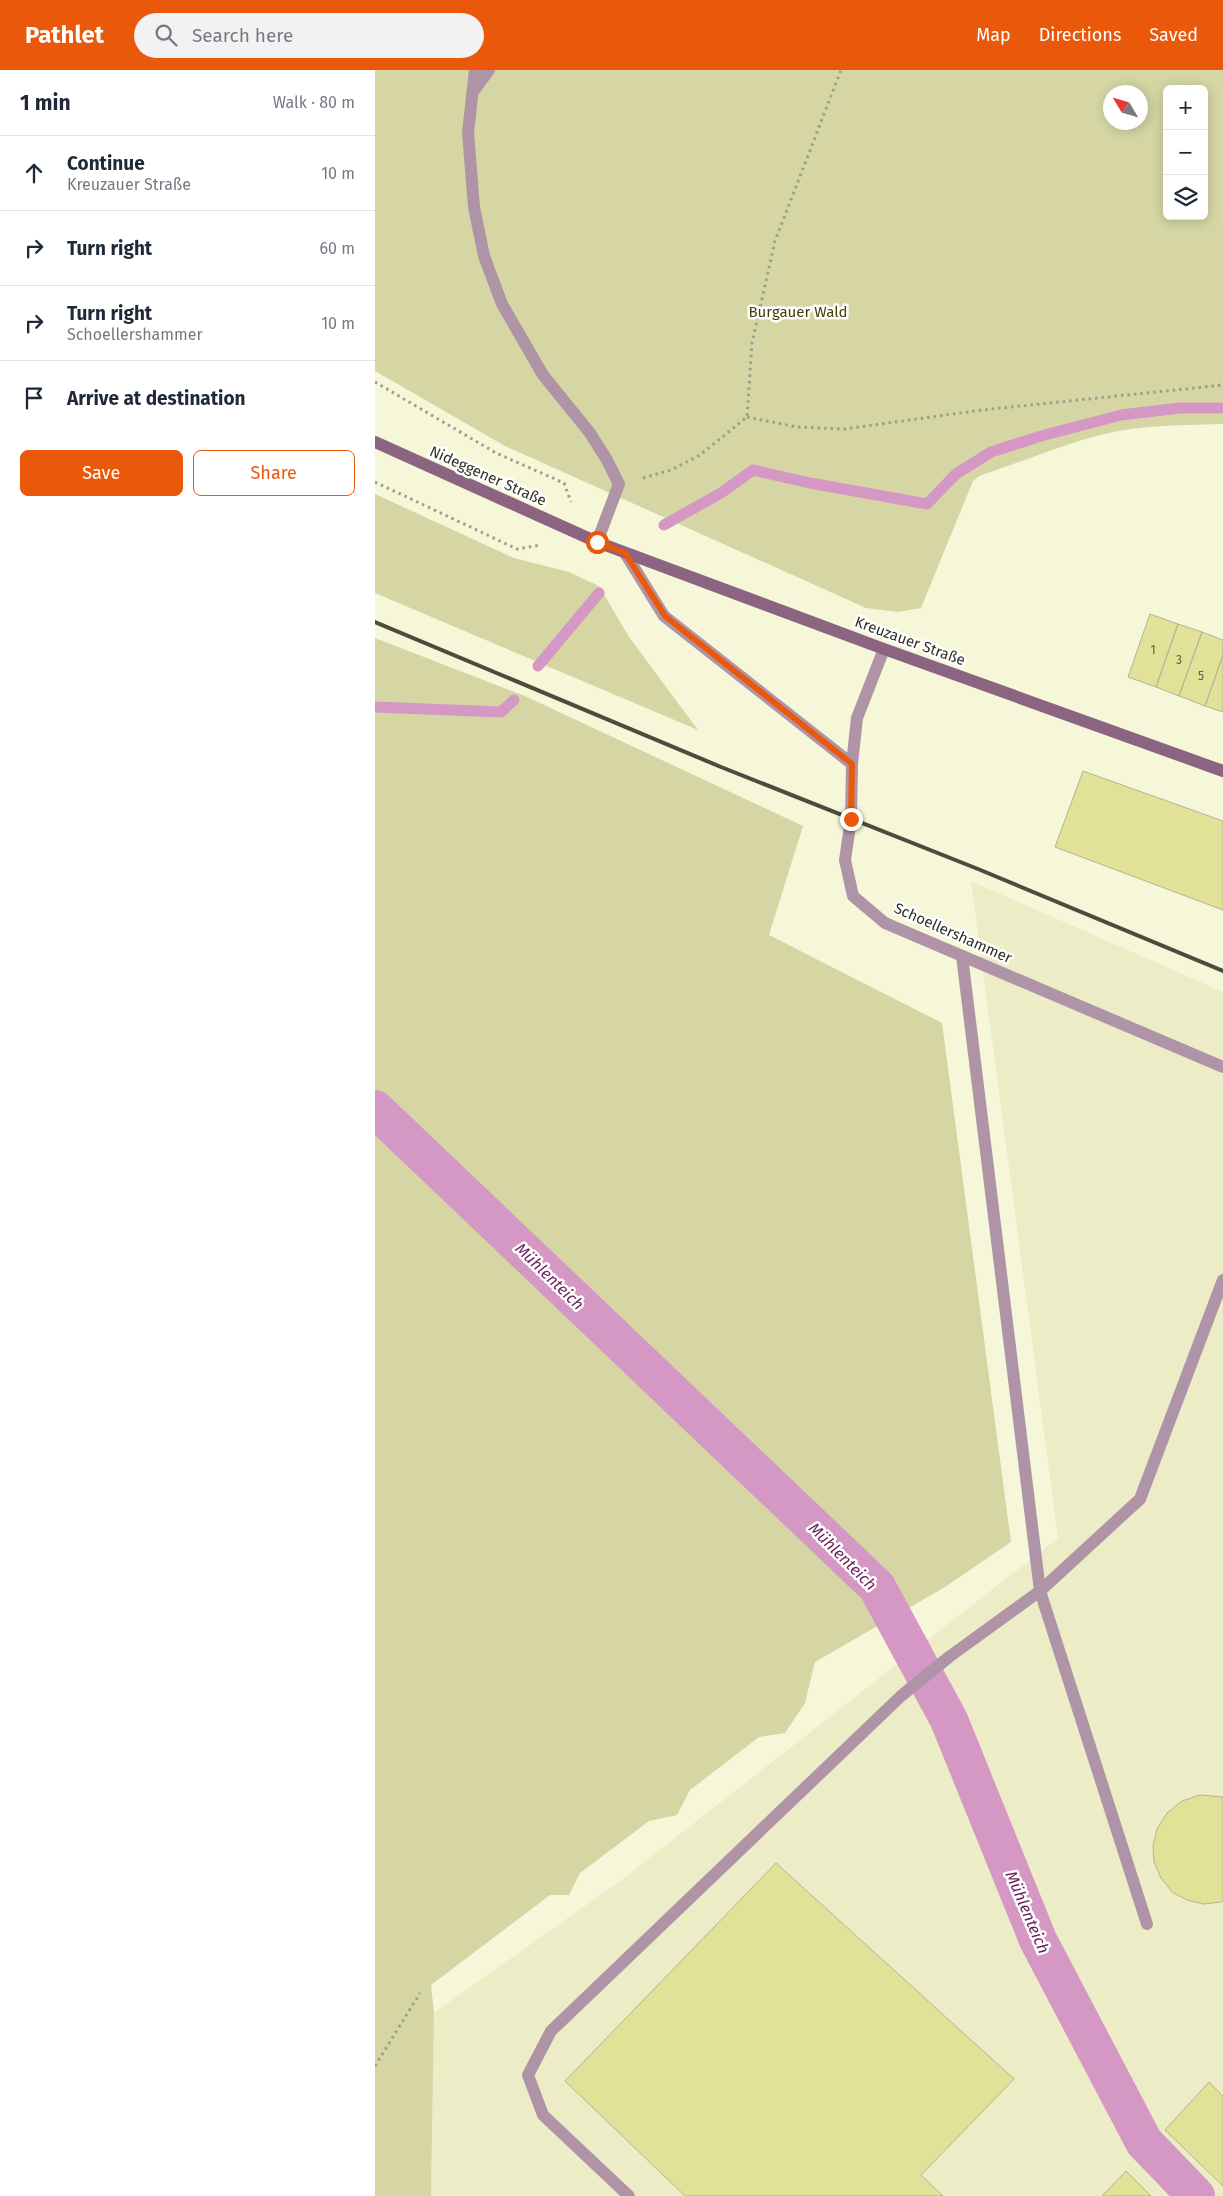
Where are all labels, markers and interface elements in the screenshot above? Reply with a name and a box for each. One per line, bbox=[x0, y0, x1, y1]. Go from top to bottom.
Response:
search box bbox=[134, 13, 484, 58]
text: Pathlet bbox=[25, 21, 104, 49]
icon: search bbox=[152, 21, 180, 49]
text: Search here bbox=[192, 24, 293, 47]
text: Map bbox=[976, 24, 1011, 46]
text: Directions bbox=[1039, 24, 1121, 46]
text: Saved bbox=[1149, 24, 1198, 46]
north arrow bbox=[1103, 85, 1148, 130]
map controls bbox=[1163, 85, 1208, 220]
button: + bbox=[1163, 85, 1208, 130]
text: 1 min bbox=[20, 90, 71, 116]
text: Walk · 80 m bbox=[273, 93, 355, 112]
button: − bbox=[1163, 130, 1208, 175]
text: Continue bbox=[67, 152, 145, 175]
icon: ahead bbox=[20, 159, 48, 187]
text: 10 m bbox=[321, 164, 355, 183]
text: Kreuzauer Straße bbox=[67, 175, 191, 194]
button: layers bbox=[1163, 175, 1208, 220]
icon: right bbox=[20, 234, 48, 262]
text: Turn right bbox=[67, 237, 152, 260]
text: 60 m bbox=[320, 239, 355, 258]
text: Turn right bbox=[67, 302, 152, 325]
park label: Burgauer Wald bbox=[748, 303, 848, 321]
icon: right bbox=[20, 309, 48, 337]
text: 10 m bbox=[321, 314, 355, 333]
text: Schoellershammer bbox=[67, 325, 203, 344]
icon: arrive bbox=[20, 384, 48, 412]
text: Arrive at destination bbox=[67, 387, 246, 410]
street label: Nideggener Straße bbox=[427, 442, 549, 510]
button: Save bbox=[20, 450, 183, 496]
button: Share bbox=[193, 450, 355, 496]
route start bbox=[586, 531, 609, 554]
street label: Kreuzauer Straße bbox=[852, 613, 968, 669]
house number: 1 bbox=[1150, 643, 1156, 657]
house number: 3 bbox=[1176, 653, 1182, 667]
house number: 5 bbox=[1198, 669, 1204, 683]
route end bbox=[840, 808, 863, 831]
street label: Schoellershammer bbox=[891, 899, 1015, 967]
water label: Mühlenteich bbox=[511, 1239, 588, 1314]
water label: Mühlenteich bbox=[805, 1519, 880, 1594]
water label: Mühlenteich bbox=[1002, 1868, 1053, 1956]

